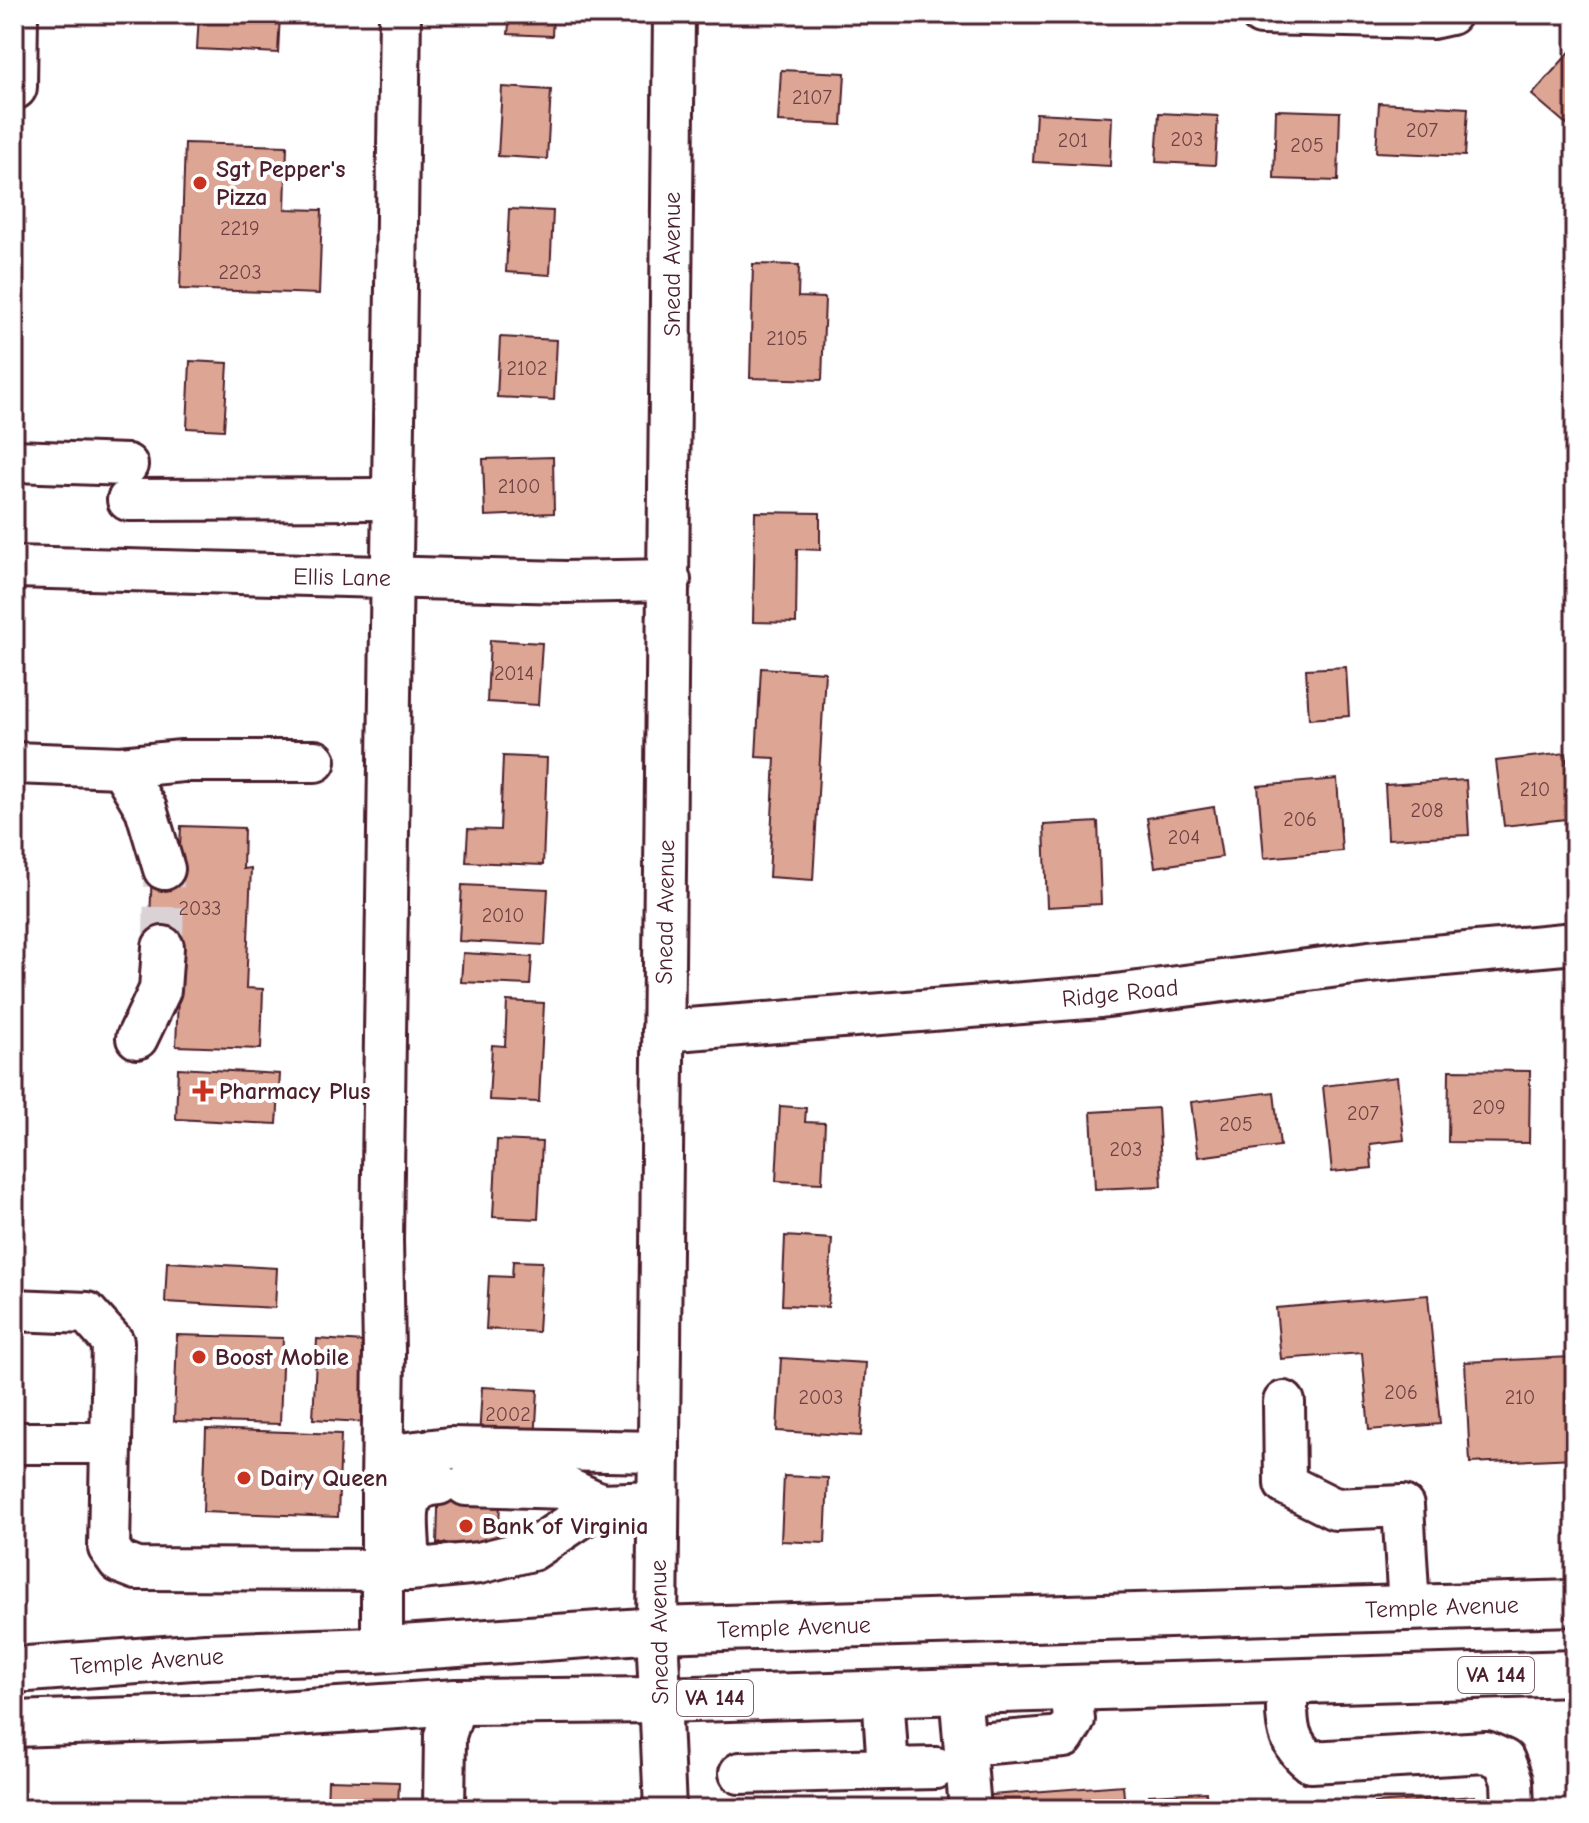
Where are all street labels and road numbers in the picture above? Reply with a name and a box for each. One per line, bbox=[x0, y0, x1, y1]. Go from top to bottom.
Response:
street label: Snead Avenue bbox=[658, 192, 686, 336]
street label: Ellis Lane bbox=[293, 562, 391, 592]
street label: Snead Avenue bbox=[650, 839, 680, 985]
street label: Ridge Road bbox=[1060, 973, 1180, 1013]
street label: Snead Avenue bbox=[644, 1559, 674, 1705]
street label: Temple Avenue bbox=[1365, 1590, 1519, 1624]
street label: Temple Avenue bbox=[717, 1610, 871, 1644]
street label: Temple Avenue bbox=[69, 1642, 225, 1680]
road number: VA 144 bbox=[1458, 1657, 1534, 1693]
road number: VA 144 bbox=[677, 1680, 753, 1716]

